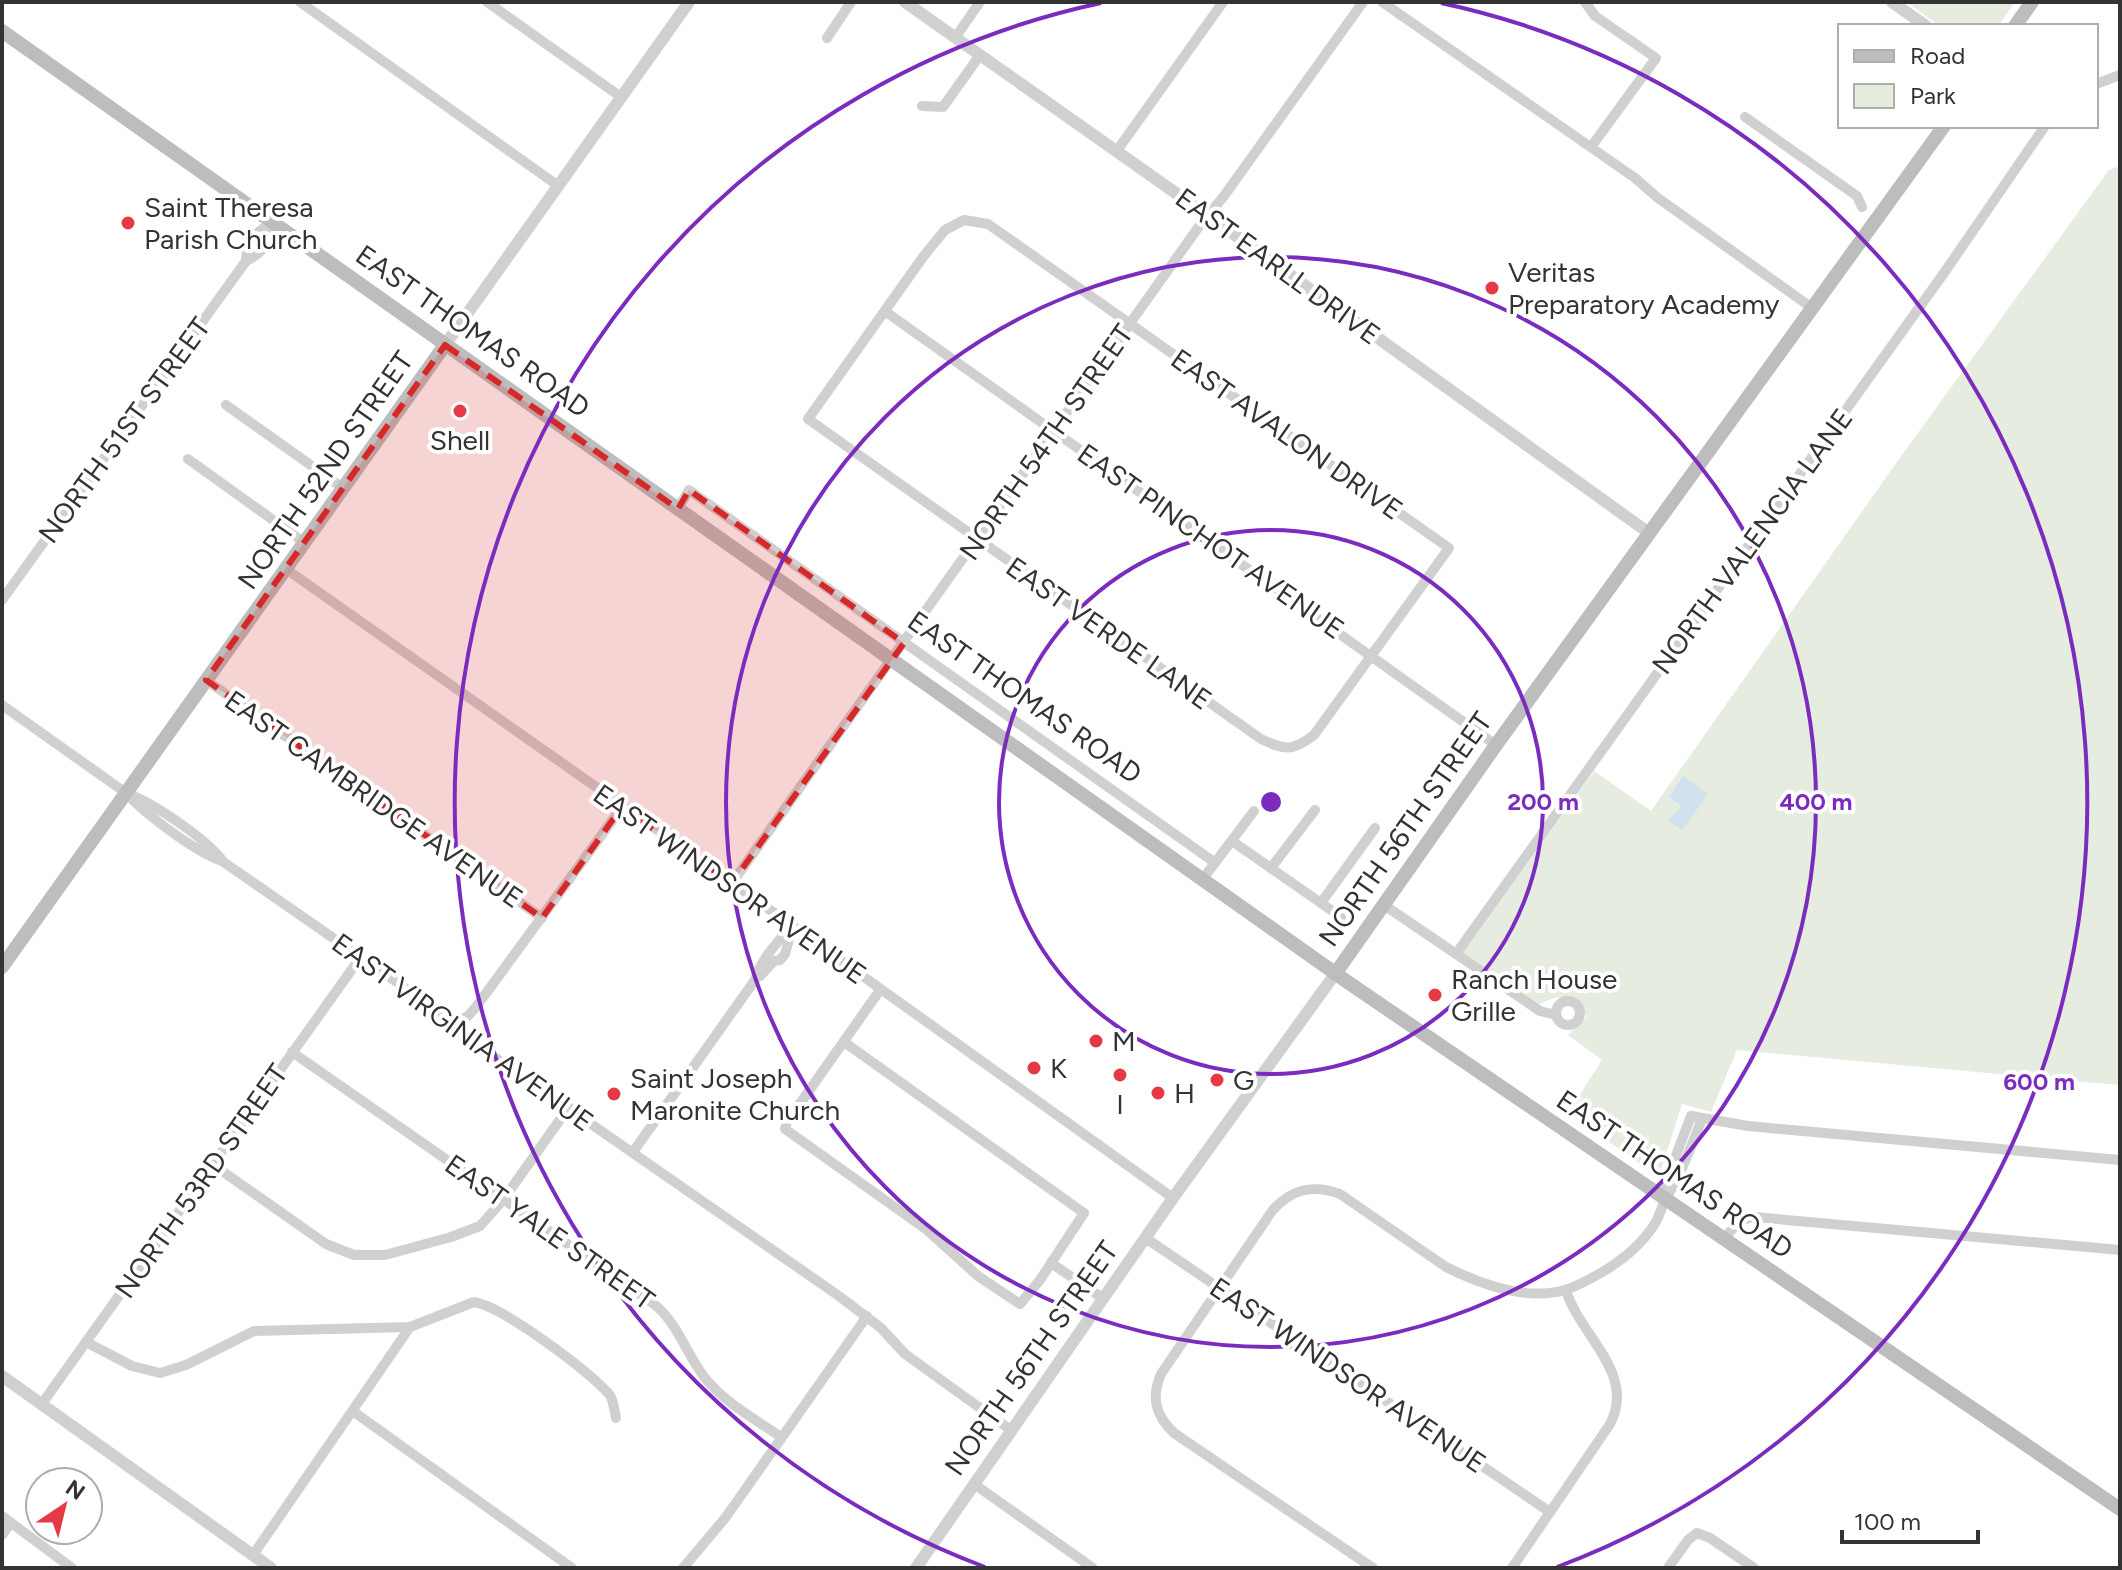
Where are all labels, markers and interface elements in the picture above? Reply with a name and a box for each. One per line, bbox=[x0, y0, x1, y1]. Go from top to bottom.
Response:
legend bbox=[1838, 24, 2098, 128]
text: Road bbox=[1910, 41, 1965, 70]
text: Park bbox=[1910, 81, 1956, 110]
street label: EAST EARLL DRIVE bbox=[1169, 180, 1387, 352]
place label: Saint Theresa Parish Church bbox=[144, 190, 317, 256]
marker: Saint Theresa Parish Church bbox=[119, 214, 137, 232]
street label: EAST THOMAS ROAD bbox=[350, 237, 596, 425]
place label: Veritas Preparatory Academy bbox=[1508, 255, 1780, 321]
marker: Veritas Preparatory Academy bbox=[1483, 279, 1501, 297]
street label: NORTH 51ST STREET bbox=[31, 310, 217, 549]
street label: NORTH 54TH STREET bbox=[952, 317, 1141, 566]
street label: EAST AVALON DRIVE bbox=[1165, 341, 1409, 527]
street label: NORTH 52ND STREET bbox=[230, 344, 420, 596]
marker: Shell bbox=[451, 402, 469, 420]
street label: NORTH VALENCIA LANE bbox=[1644, 402, 1860, 680]
place label: Shell bbox=[430, 423, 490, 457]
street label: EAST PINCHOT AVENUE bbox=[1071, 436, 1351, 646]
street label: EAST VERDE LANE bbox=[1000, 549, 1218, 717]
street label: EAST THOMAS ROAD bbox=[902, 603, 1148, 791]
street label: EAST CAMBRIDGE AVENUE bbox=[218, 683, 530, 915]
street label: NORTH 56TH STREET bbox=[1311, 705, 1499, 953]
street label: EAST WINDSOR AVENUE bbox=[587, 777, 873, 991]
text: 200 m bbox=[1507, 787, 1579, 816]
text: 400 m bbox=[1780, 787, 1852, 816]
centre of rings bbox=[1257, 788, 1285, 816]
street label: EAST VIRGINIA AVENUE bbox=[326, 926, 600, 1138]
place label: Ranch House Grille bbox=[1451, 962, 1617, 1028]
marker: Ranch House Grille bbox=[1426, 986, 1444, 1004]
place label: M bbox=[1112, 1024, 1136, 1058]
marker: M bbox=[1087, 1032, 1105, 1050]
place label: K bbox=[1050, 1051, 1067, 1085]
street label: NORTH 53RD STREET bbox=[107, 1057, 295, 1305]
marker: K bbox=[1025, 1059, 1043, 1077]
place label: Saint Joseph Maronite Church bbox=[630, 1061, 840, 1127]
place label: G bbox=[1233, 1063, 1254, 1097]
marker: I bbox=[1111, 1066, 1129, 1084]
text: 600 m bbox=[2003, 1067, 2075, 1096]
marker: G bbox=[1208, 1071, 1226, 1089]
place label: H bbox=[1174, 1076, 1195, 1110]
street label: EAST THOMAS ROAD bbox=[1550, 1082, 1800, 1266]
marker: H bbox=[1149, 1084, 1167, 1102]
marker: Saint Joseph Maronite Church bbox=[605, 1085, 623, 1103]
place label: I bbox=[1116, 1087, 1124, 1121]
street label: EAST YALE STREET bbox=[439, 1147, 662, 1317]
street label: NORTH 56TH STREET bbox=[937, 1234, 1125, 1482]
street label: EAST WINDSOR AVENUE bbox=[1204, 1270, 1492, 1480]
north arrow bbox=[24, 1466, 104, 1546]
text: N bbox=[60, 1474, 90, 1506]
scale bar bbox=[1842, 1494, 1978, 1544]
text: 100 m bbox=[1854, 1507, 1921, 1536]

